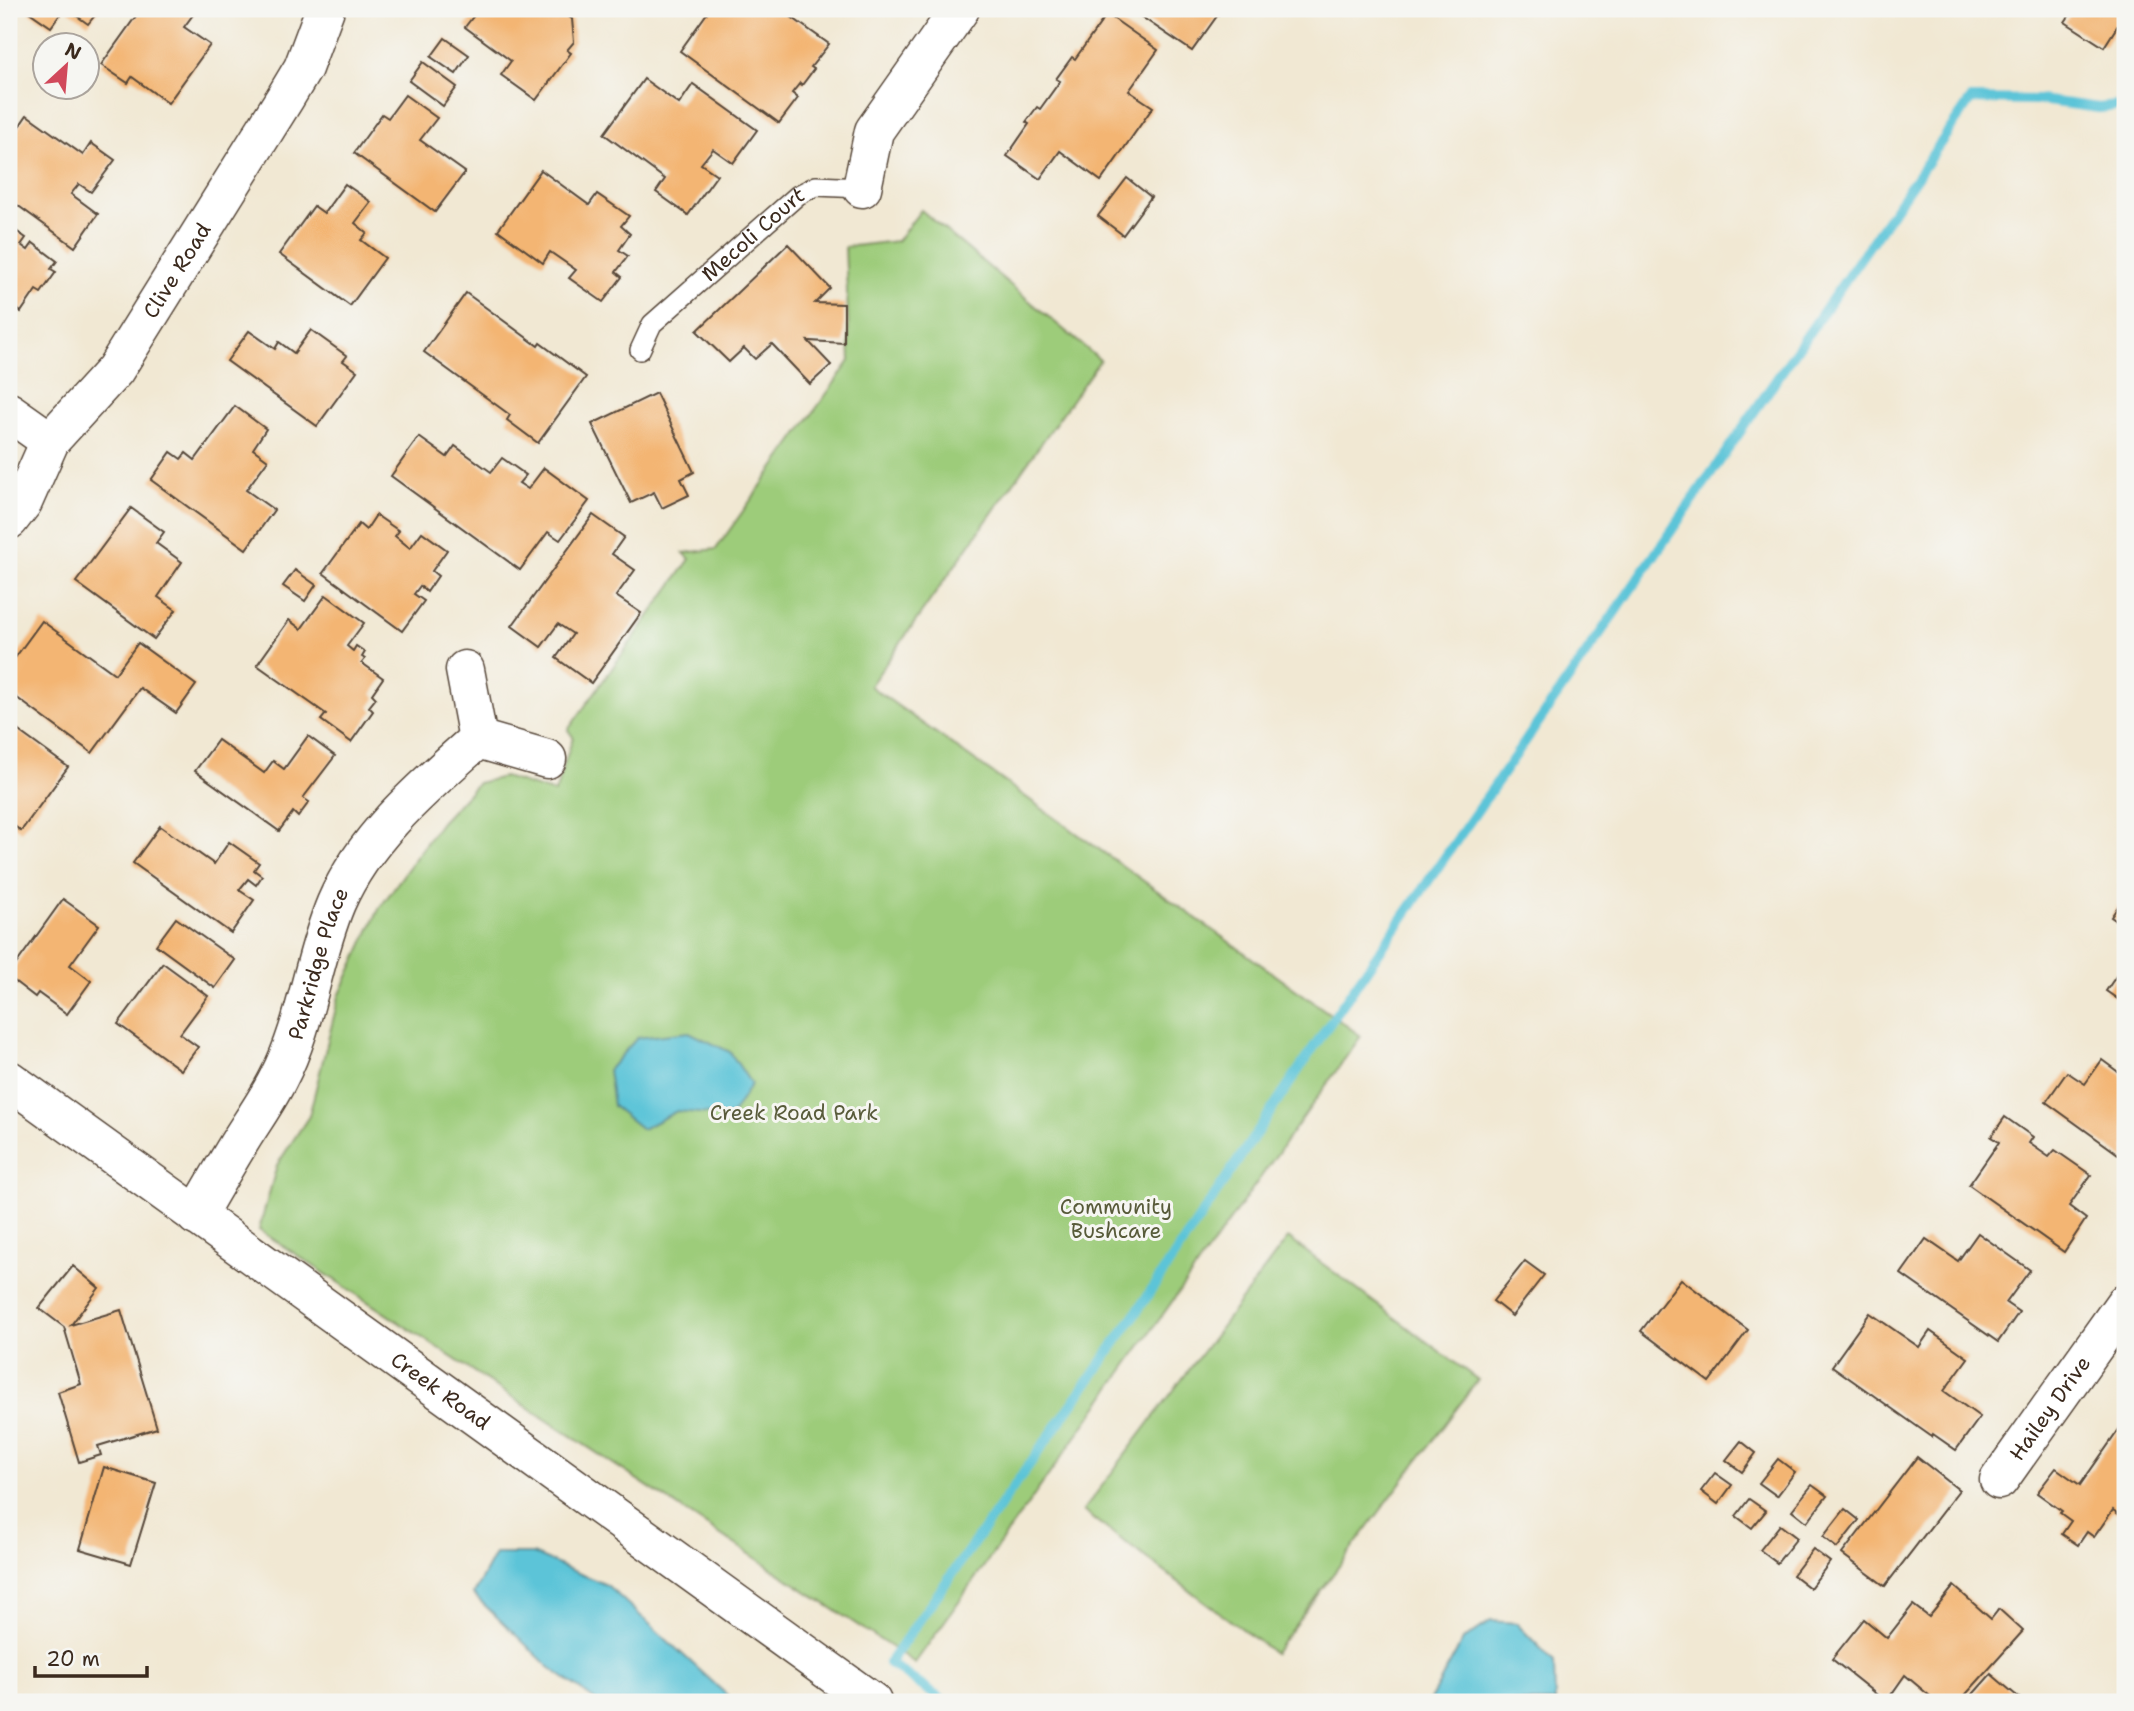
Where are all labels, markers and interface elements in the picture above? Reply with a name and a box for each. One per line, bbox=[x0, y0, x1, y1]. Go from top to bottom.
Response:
north arrow bbox=[32, 32, 102, 102]
text: N bbox=[61, 37, 85, 66]
street label: Mecoli Court bbox=[696, 180, 809, 288]
street label: Clive Road bbox=[137, 218, 217, 324]
street label: Parkridge Place bbox=[282, 883, 355, 1044]
park label: Creek Road Park bbox=[710, 1099, 878, 1127]
park label: Community Bushcare bbox=[1060, 1193, 1172, 1245]
street label: Creek Road bbox=[385, 1346, 496, 1436]
street label: Hailey Drive bbox=[2003, 1350, 2097, 1466]
scale bar bbox=[35, 1634, 147, 1678]
text: 20 m bbox=[46, 1645, 100, 1673]

